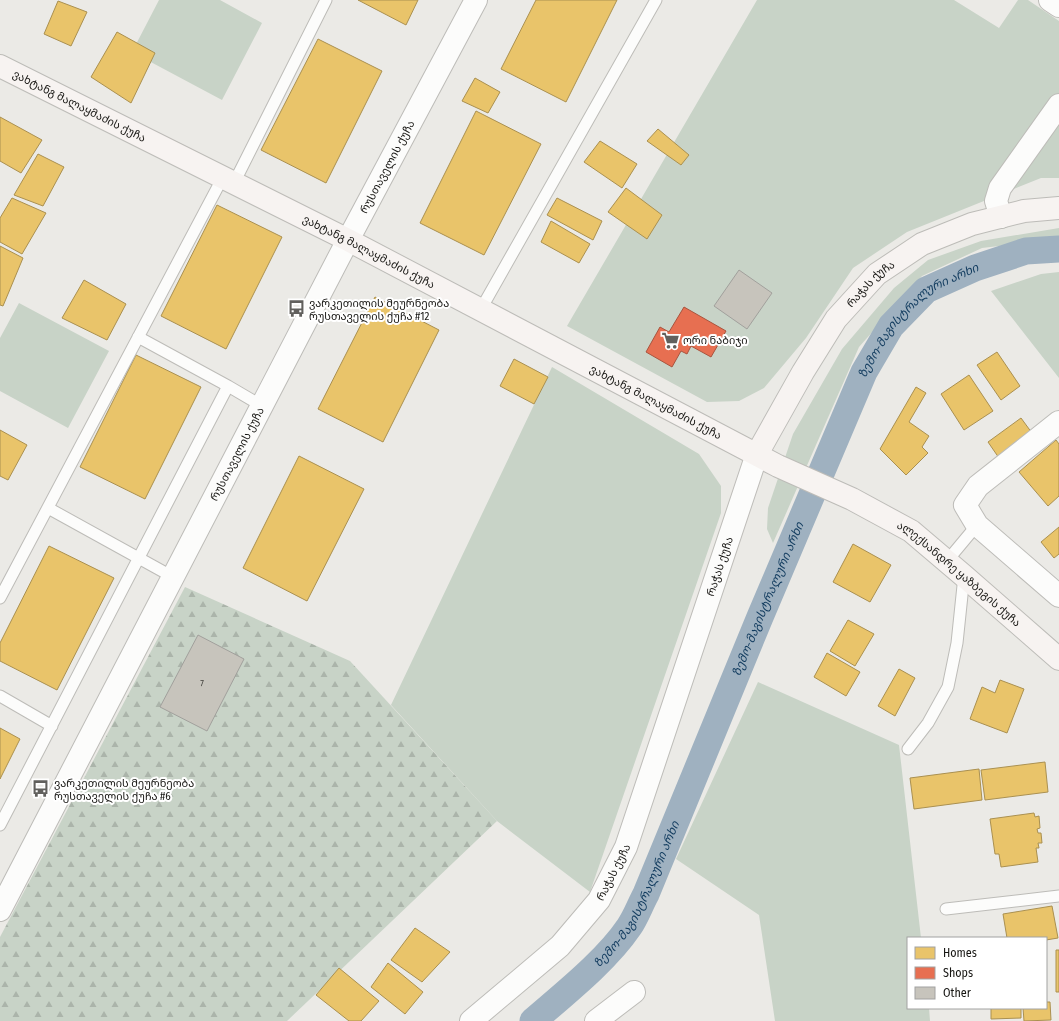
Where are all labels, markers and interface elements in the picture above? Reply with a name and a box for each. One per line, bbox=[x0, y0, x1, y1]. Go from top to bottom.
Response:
street label: ვახტანგ მალაყმაძის ქუჩა bbox=[11, 68, 148, 145]
street label: რუსთაველის ქუჩა bbox=[357, 118, 418, 216]
street label: ვახტანგ მალაყმაძის ქუჩა bbox=[301, 212, 437, 292]
street label: რაჭას ქუჩა bbox=[844, 258, 897, 310]
water label: ზემო-მაგისტრალური არხი bbox=[855, 260, 982, 380]
place label: ვარკეთილის მეურნეობა რუსთაველის ქუჩა #12 bbox=[309, 297, 449, 323]
bus stop icon: ვარკეთილის მეურნეობა რუსთაველის ქუჩა #12 bbox=[286, 299, 306, 319]
supermarket icon: ორი ნაბიჯი bbox=[660, 330, 680, 350]
place label: ორი ნაბიჯი bbox=[683, 334, 748, 347]
street label: ვახტანგ მალაყმაძის ქუჩა bbox=[588, 362, 724, 442]
street label: რუსთაველის ქუჩა bbox=[208, 405, 267, 503]
water label: ზემო-მაგისტრალური არხი bbox=[729, 519, 807, 678]
street label: ალექსანდრე ყაზბეგის ქუჩა bbox=[895, 519, 1023, 629]
street label: რაჭას ქუჩა bbox=[704, 535, 736, 598]
house number: 7 bbox=[200, 678, 204, 688]
place label: ვარკეთილის მეურნეობა რუსთაველის ქუჩა #6 bbox=[54, 777, 194, 803]
bus stop icon: ვარკეთილის მეურნეობა რუსთაველის ქუჩა #6 bbox=[31, 779, 51, 799]
water label: ზემო-მაგისტრალური არხი bbox=[591, 818, 683, 970]
street label: რაჭას ქუჩა bbox=[594, 842, 634, 903]
legend bbox=[907, 937, 1047, 1009]
text: Homes bbox=[943, 946, 977, 960]
text: Shops bbox=[943, 966, 973, 980]
text: Other bbox=[943, 986, 972, 1000]

